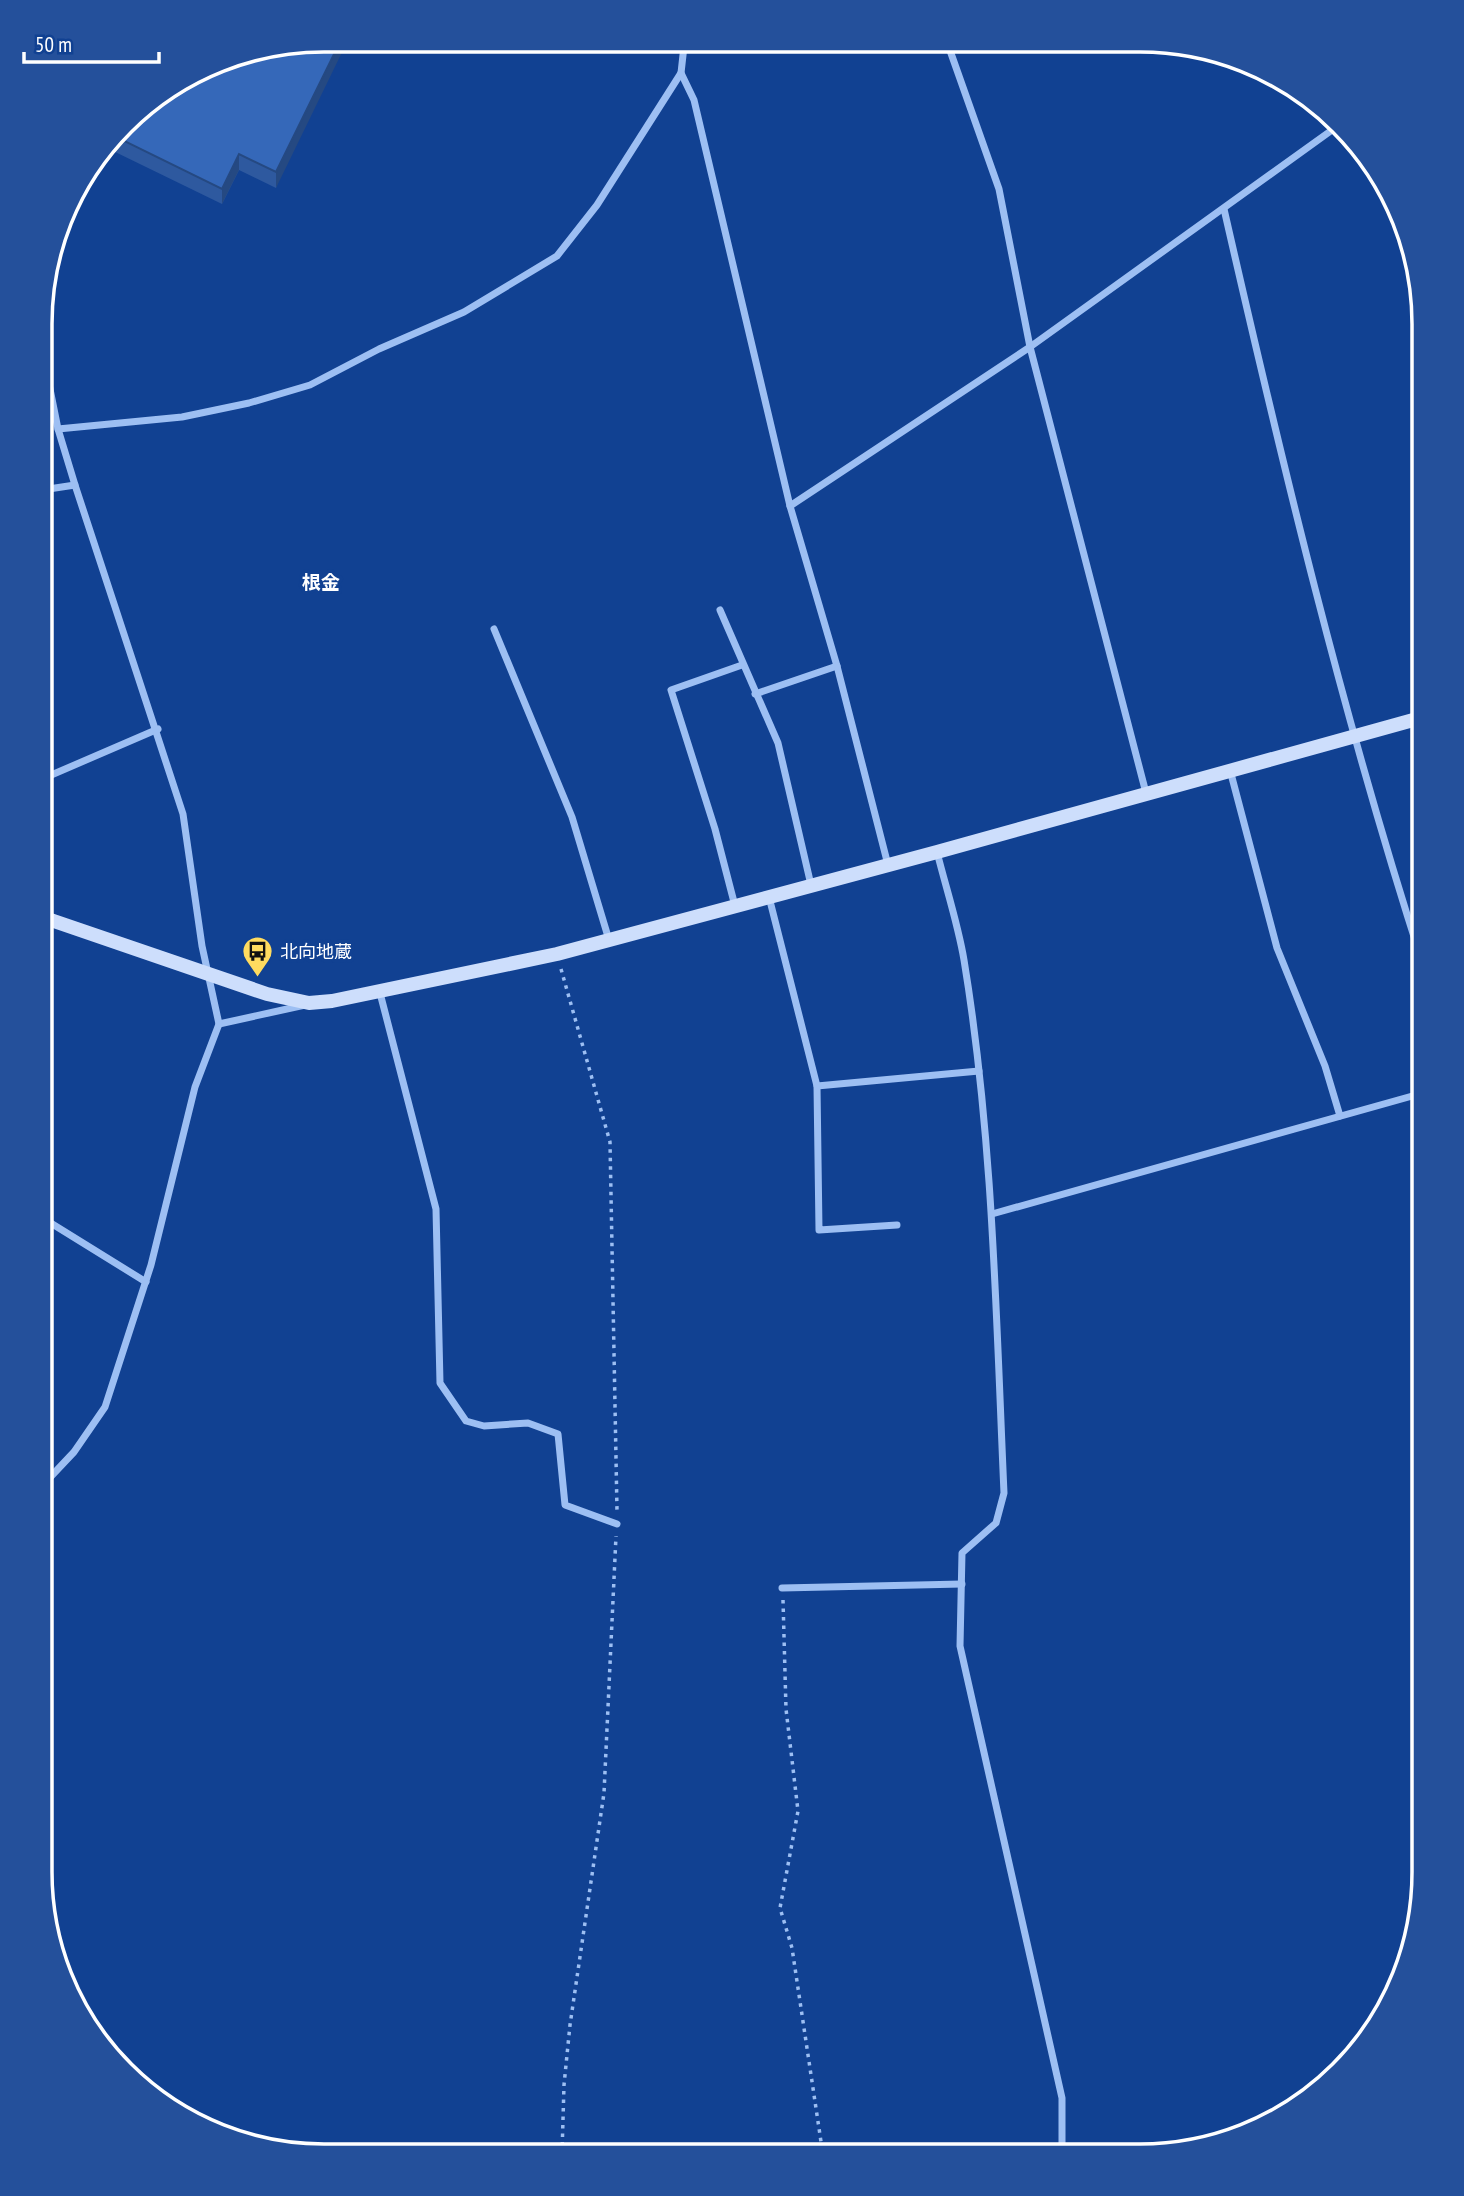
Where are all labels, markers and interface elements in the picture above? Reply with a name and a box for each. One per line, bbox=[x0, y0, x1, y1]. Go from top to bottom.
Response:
scale bar bbox=[24, 21, 159, 65]
text: 50 m bbox=[35, 31, 72, 58]
district label: 根金 bbox=[302, 570, 340, 594]
bus stop icon: 北向地蔵 bbox=[240, 934, 274, 978]
place label: 北向地蔵 bbox=[280, 940, 352, 963]

